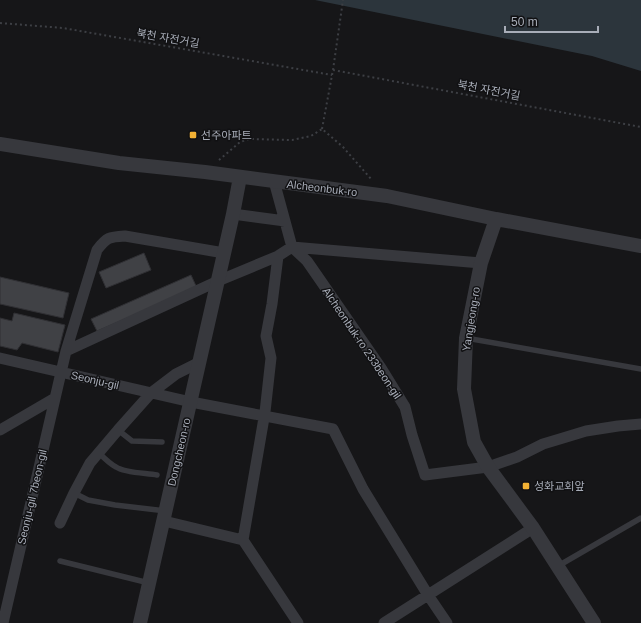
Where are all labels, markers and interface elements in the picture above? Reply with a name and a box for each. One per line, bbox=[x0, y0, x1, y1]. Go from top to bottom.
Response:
scale bar bbox=[505, 8, 598, 34]
text: 50 m bbox=[511, 15, 538, 29]
street label: 북천 자전거길 bbox=[136, 27, 200, 49]
street label: 북천 자전거길 bbox=[457, 78, 521, 102]
place label: 선주아파트 bbox=[201, 129, 252, 141]
marker: 선주아파트 bbox=[188, 130, 198, 140]
street label: Alcheonbuk-ro bbox=[286, 178, 358, 198]
street label: Alcheonbuk-ro 233beon-gil bbox=[320, 285, 404, 401]
street label: Yangjeong-ro bbox=[460, 286, 482, 352]
street label: Seonju-gil bbox=[70, 369, 120, 391]
street label: Dongcheon-ro bbox=[165, 417, 193, 487]
street label: Seonju-gil 7beon-gil bbox=[15, 448, 49, 546]
place label: 성화교회앞 bbox=[534, 480, 585, 492]
marker: 성화교회앞 bbox=[521, 481, 531, 491]

